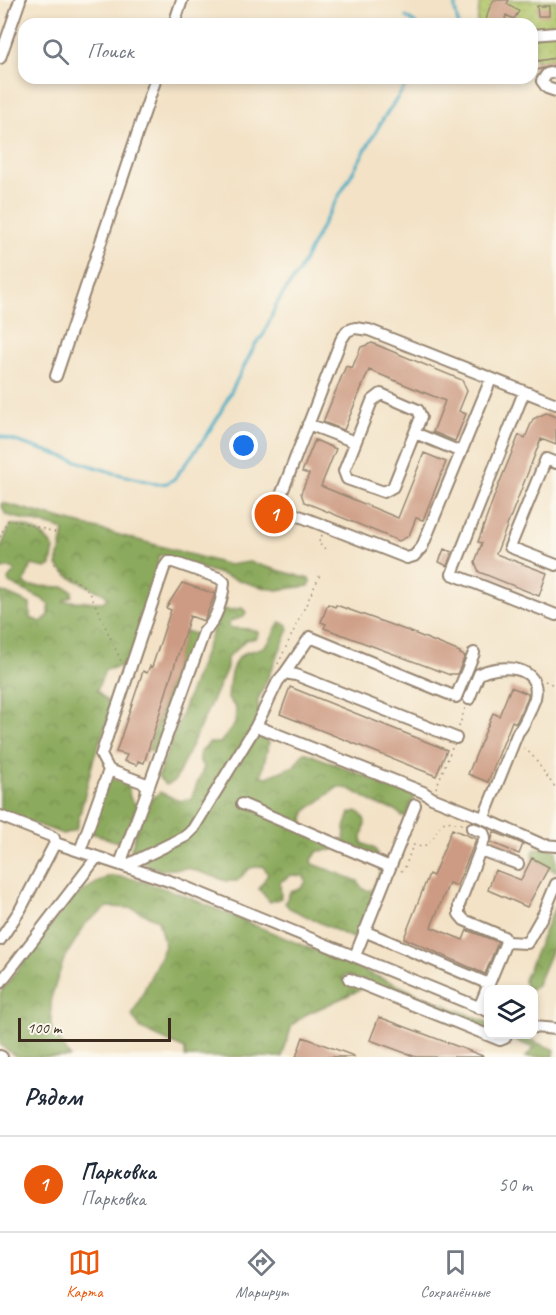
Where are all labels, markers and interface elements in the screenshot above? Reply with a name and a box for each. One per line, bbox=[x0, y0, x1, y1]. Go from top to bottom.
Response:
search box bbox=[18, 18, 538, 84]
icon: search bbox=[39, 35, 72, 68]
text: Поиск bbox=[87, 37, 133, 65]
your location bbox=[229, 431, 258, 460]
pin: 1 bbox=[254, 492, 294, 536]
map controls bbox=[484, 985, 538, 1039]
button: layers bbox=[484, 985, 538, 1039]
scale bar bbox=[18, 1015, 171, 1042]
text: 100 m bbox=[27, 1018, 61, 1038]
text: Рядом bbox=[24, 1080, 82, 1113]
text: Парковка bbox=[81, 1158, 156, 1186]
text: 1 bbox=[39, 1172, 48, 1197]
text: 50 m bbox=[498, 1172, 532, 1197]
text: Парковка bbox=[81, 1186, 145, 1211]
tab: Карта bbox=[66, 1246, 103, 1302]
tab: Маршрут bbox=[235, 1246, 288, 1302]
tab: Сохранённые bbox=[420, 1246, 490, 1302]

